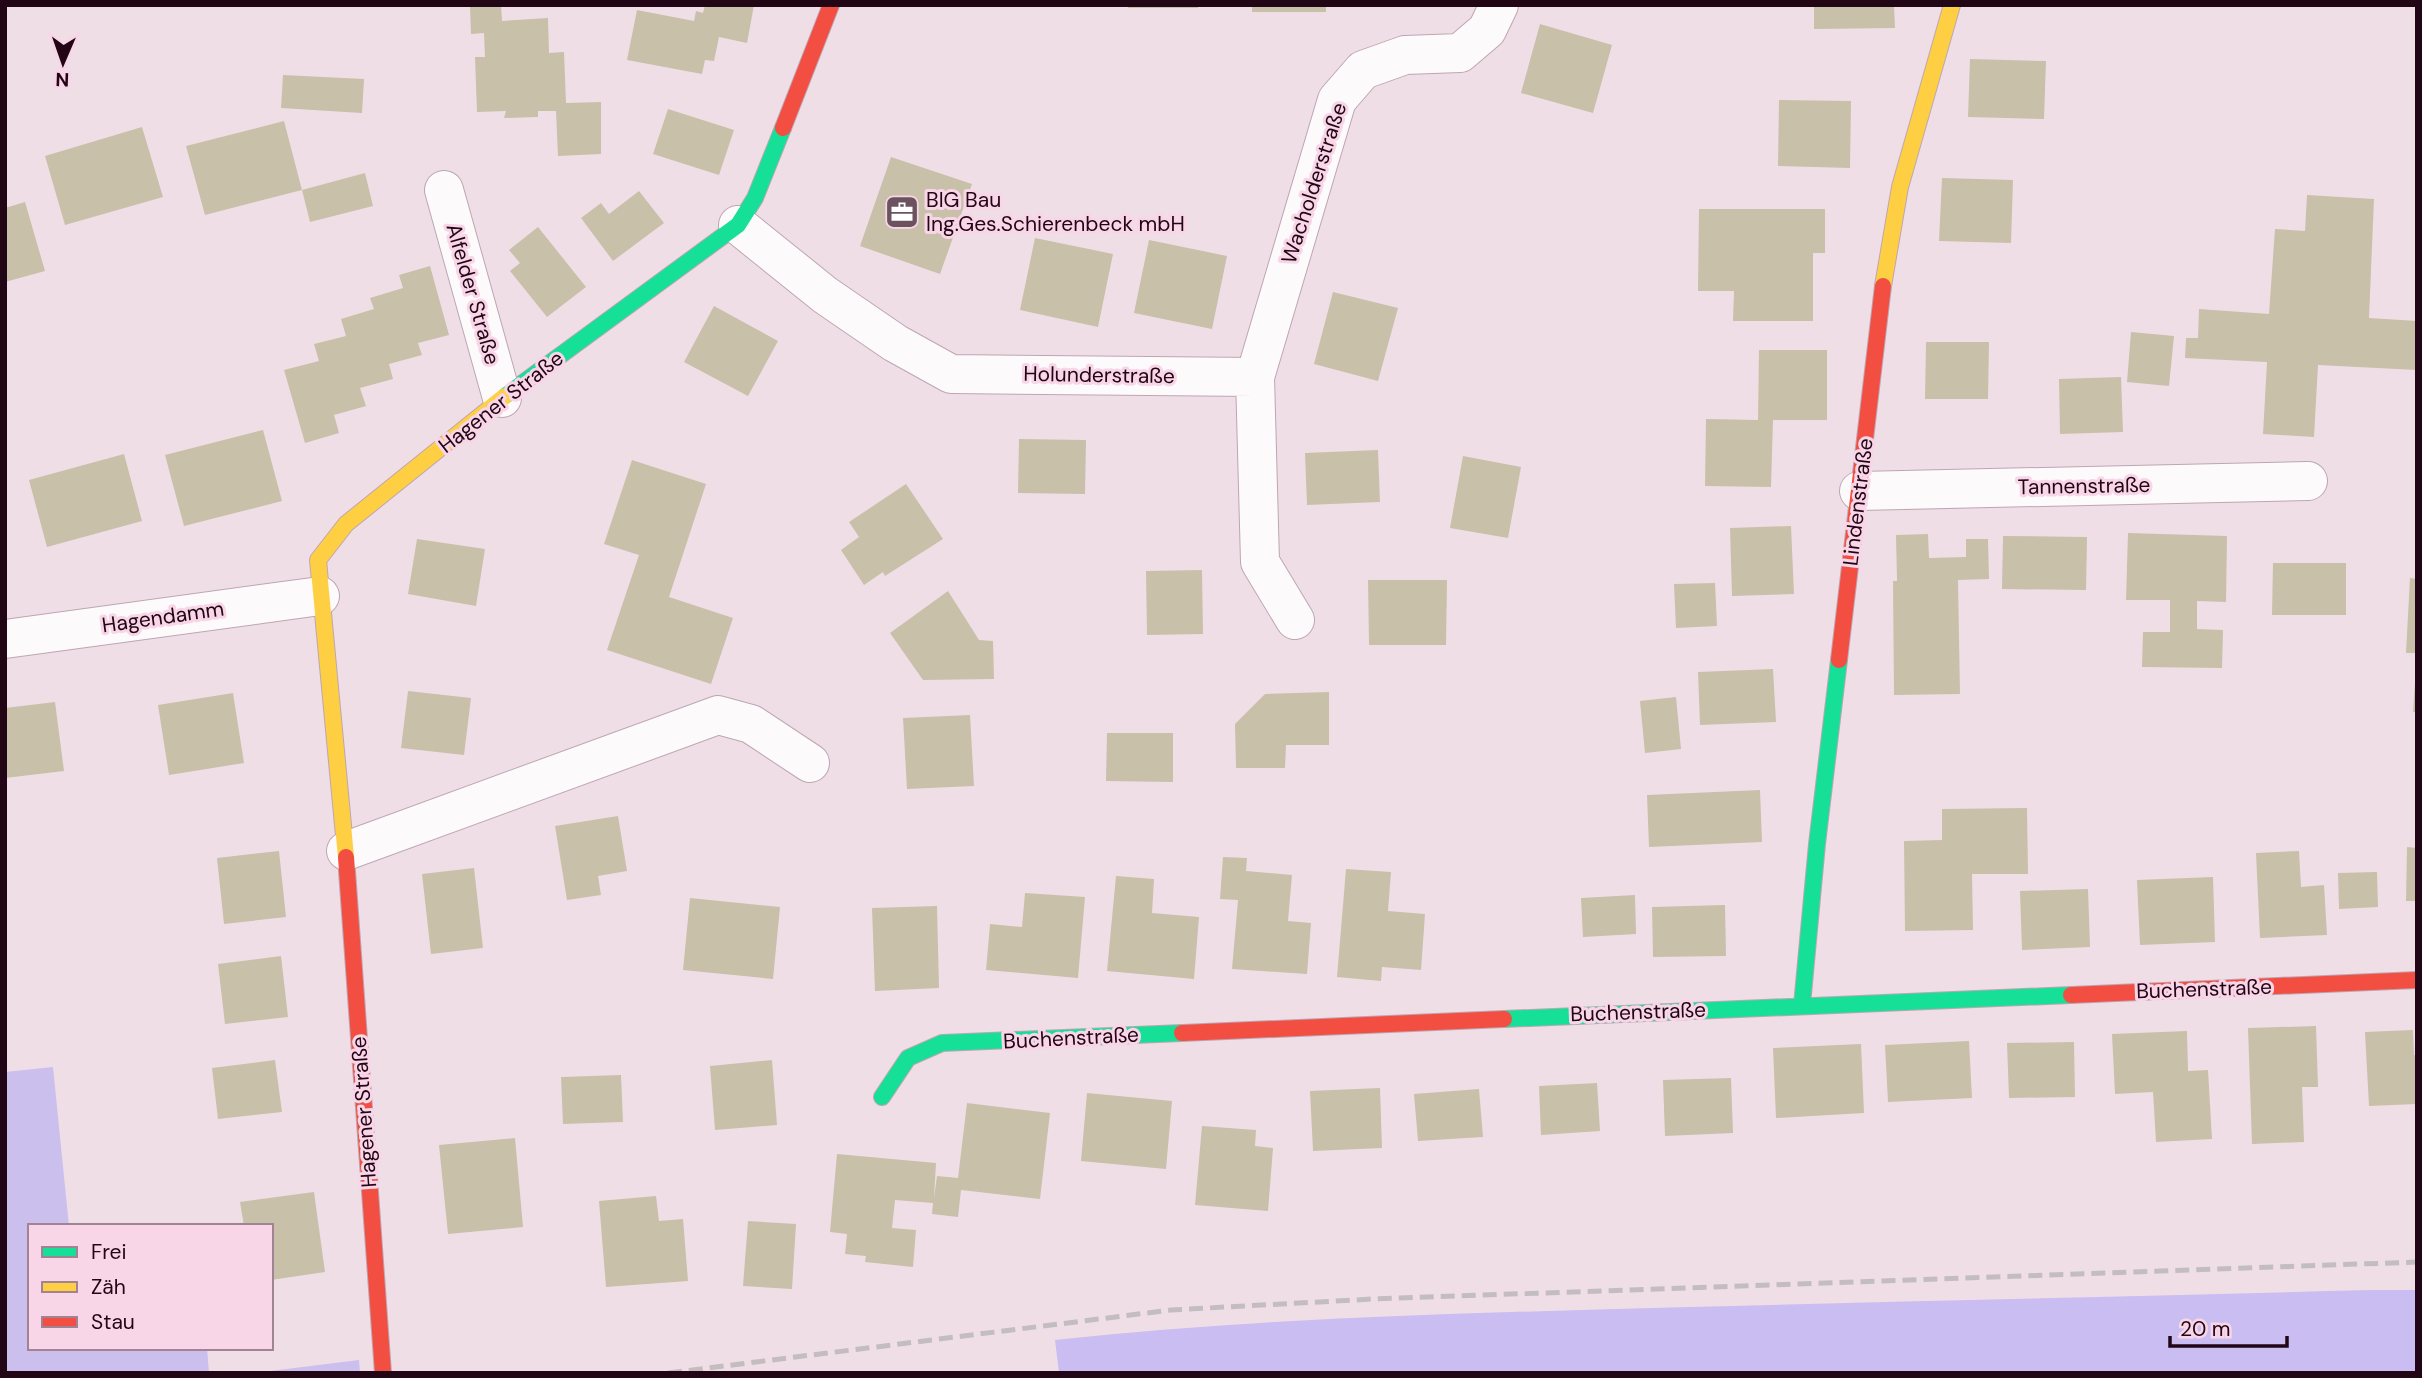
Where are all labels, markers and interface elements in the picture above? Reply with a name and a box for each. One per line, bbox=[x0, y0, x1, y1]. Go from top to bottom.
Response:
north arrow bbox=[28, 28, 98, 98]
text: N bbox=[55, 67, 70, 92]
street label: Wacholderstraße bbox=[1275, 99, 1353, 267]
place label: BIG Bau Ing.Ges.Schierenbeck mbH bbox=[926, 186, 1185, 238]
office icon: BIG Bau Ing.Ges.Schierenbeck mbH bbox=[883, 193, 921, 231]
street label: Alfelder Straße bbox=[439, 220, 507, 368]
street label: Hagener Straße bbox=[433, 344, 569, 460]
street label: Holunderstraße bbox=[1023, 360, 1175, 390]
street label: Lindenstraße bbox=[1836, 437, 1880, 567]
street label: Tannenstraße bbox=[2017, 471, 2151, 501]
street label: Hagendamm bbox=[100, 595, 226, 639]
street label: Buchenstraße bbox=[2136, 973, 2272, 1005]
street label: Buchenstraße bbox=[1570, 996, 1706, 1028]
street label: Buchenstraße bbox=[1002, 1020, 1140, 1056]
street label: Hagener Straße bbox=[345, 1035, 383, 1189]
legend bbox=[28, 1224, 273, 1350]
text: Frei bbox=[91, 1238, 127, 1266]
text: Zäh bbox=[91, 1273, 126, 1301]
scale bar bbox=[2170, 1304, 2287, 1348]
text: Stau bbox=[91, 1308, 135, 1336]
text: 20 m bbox=[2180, 1315, 2231, 1343]

